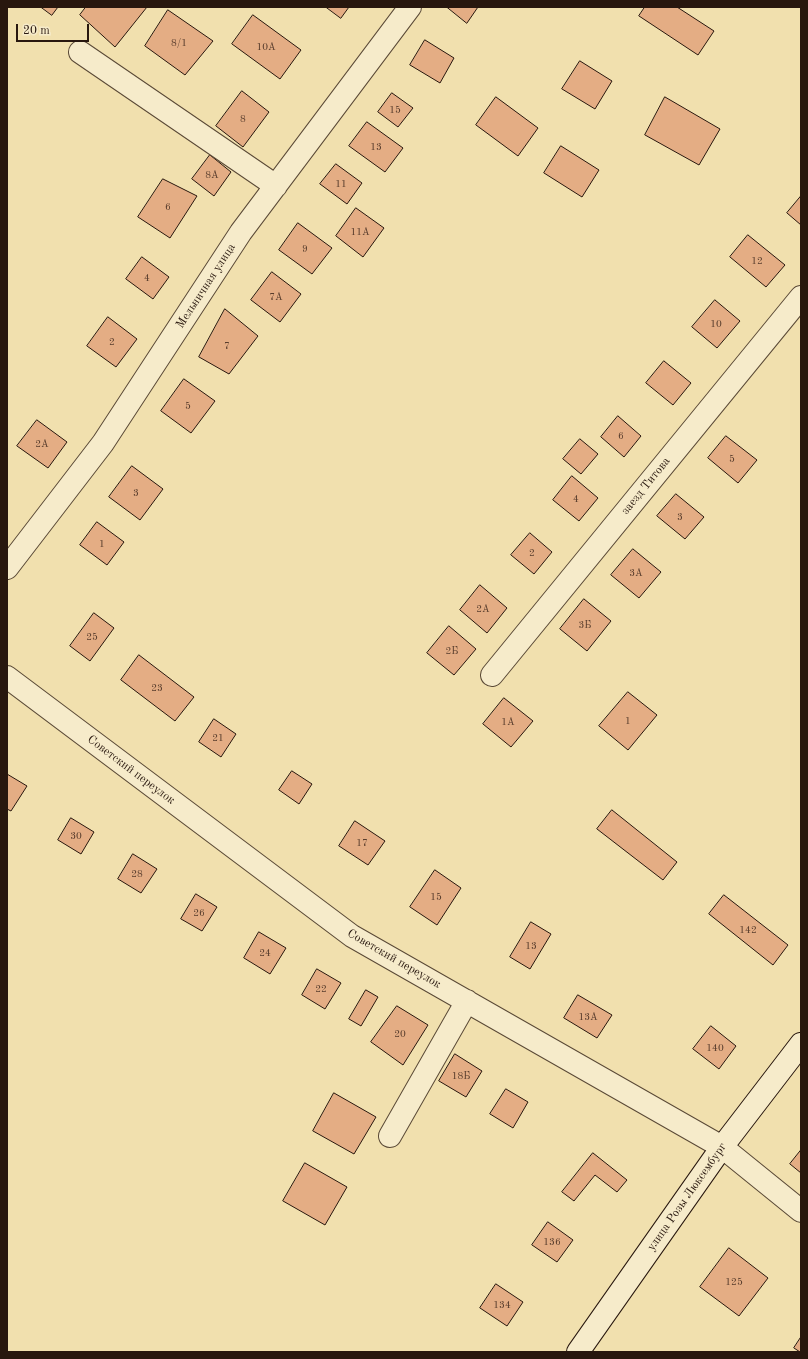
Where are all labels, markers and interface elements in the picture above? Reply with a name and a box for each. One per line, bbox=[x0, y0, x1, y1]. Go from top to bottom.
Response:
scale bar bbox=[18, 16, 91, 42]
text: 20 m bbox=[23, 25, 50, 37]
house number: 8/1 bbox=[171, 37, 187, 49]
house number: 10А bbox=[256, 41, 276, 53]
house number: 15 bbox=[389, 104, 401, 116]
house number: 8 bbox=[240, 113, 246, 125]
house number: 13 bbox=[370, 141, 382, 153]
house number: 8А bbox=[205, 169, 219, 181]
house number: 11 bbox=[335, 178, 347, 190]
house number: 6 bbox=[165, 201, 171, 213]
house number: 11А bbox=[350, 226, 370, 238]
street label: Мельничная улица bbox=[173, 241, 239, 331]
house number: 9 bbox=[302, 243, 308, 255]
house number: 12 bbox=[751, 255, 763, 267]
house number: 4 bbox=[144, 272, 150, 284]
house number: 7А bbox=[269, 291, 283, 303]
house number: 10 bbox=[710, 318, 722, 330]
house number: 2 bbox=[109, 336, 115, 348]
house number: 7 bbox=[224, 340, 230, 352]
house number: 5 bbox=[185, 400, 191, 412]
house number: 6 bbox=[618, 430, 624, 442]
house number: 2А bbox=[35, 438, 49, 450]
house number: 5 bbox=[729, 453, 735, 465]
street label: заезд Титова bbox=[619, 454, 673, 518]
house number: 3 bbox=[133, 487, 139, 499]
house number: 4 bbox=[573, 493, 579, 505]
house number: 3 bbox=[677, 511, 683, 523]
house number: 1 bbox=[99, 538, 105, 550]
house number: 2 bbox=[529, 547, 535, 559]
house number: 3А bbox=[629, 567, 643, 579]
house number: 2А bbox=[476, 603, 490, 615]
house number: 3Б bbox=[579, 619, 591, 631]
house number: 25 bbox=[86, 631, 98, 643]
house number: 2Б bbox=[446, 645, 458, 657]
house number: 23 bbox=[151, 682, 163, 694]
house number: 1 bbox=[625, 715, 631, 727]
house number: 1А bbox=[501, 716, 515, 728]
street label: Советский переулок bbox=[84, 732, 178, 808]
house number: 21 bbox=[212, 732, 224, 744]
house number: 30 bbox=[70, 830, 82, 842]
house number: 17 bbox=[356, 837, 368, 849]
house number: 28 bbox=[131, 868, 143, 880]
house number: 15 bbox=[430, 891, 442, 903]
house number: 26 bbox=[193, 907, 205, 919]
house number: 142 bbox=[739, 924, 757, 936]
street label: Советский переулок bbox=[344, 926, 444, 992]
house number: 13 bbox=[525, 940, 537, 952]
house number: 24 bbox=[259, 947, 271, 959]
house number: 22 bbox=[315, 983, 327, 995]
house number: 13А bbox=[578, 1011, 598, 1023]
house number: 20 bbox=[394, 1028, 406, 1040]
house number: 140 bbox=[706, 1042, 724, 1054]
house number: 18Б bbox=[452, 1070, 470, 1082]
street label: улица Розы Люксембург bbox=[644, 1140, 730, 1254]
house number: 136 bbox=[543, 1236, 561, 1248]
house number: 125 bbox=[725, 1276, 743, 1288]
house number: 134 bbox=[493, 1299, 511, 1311]

